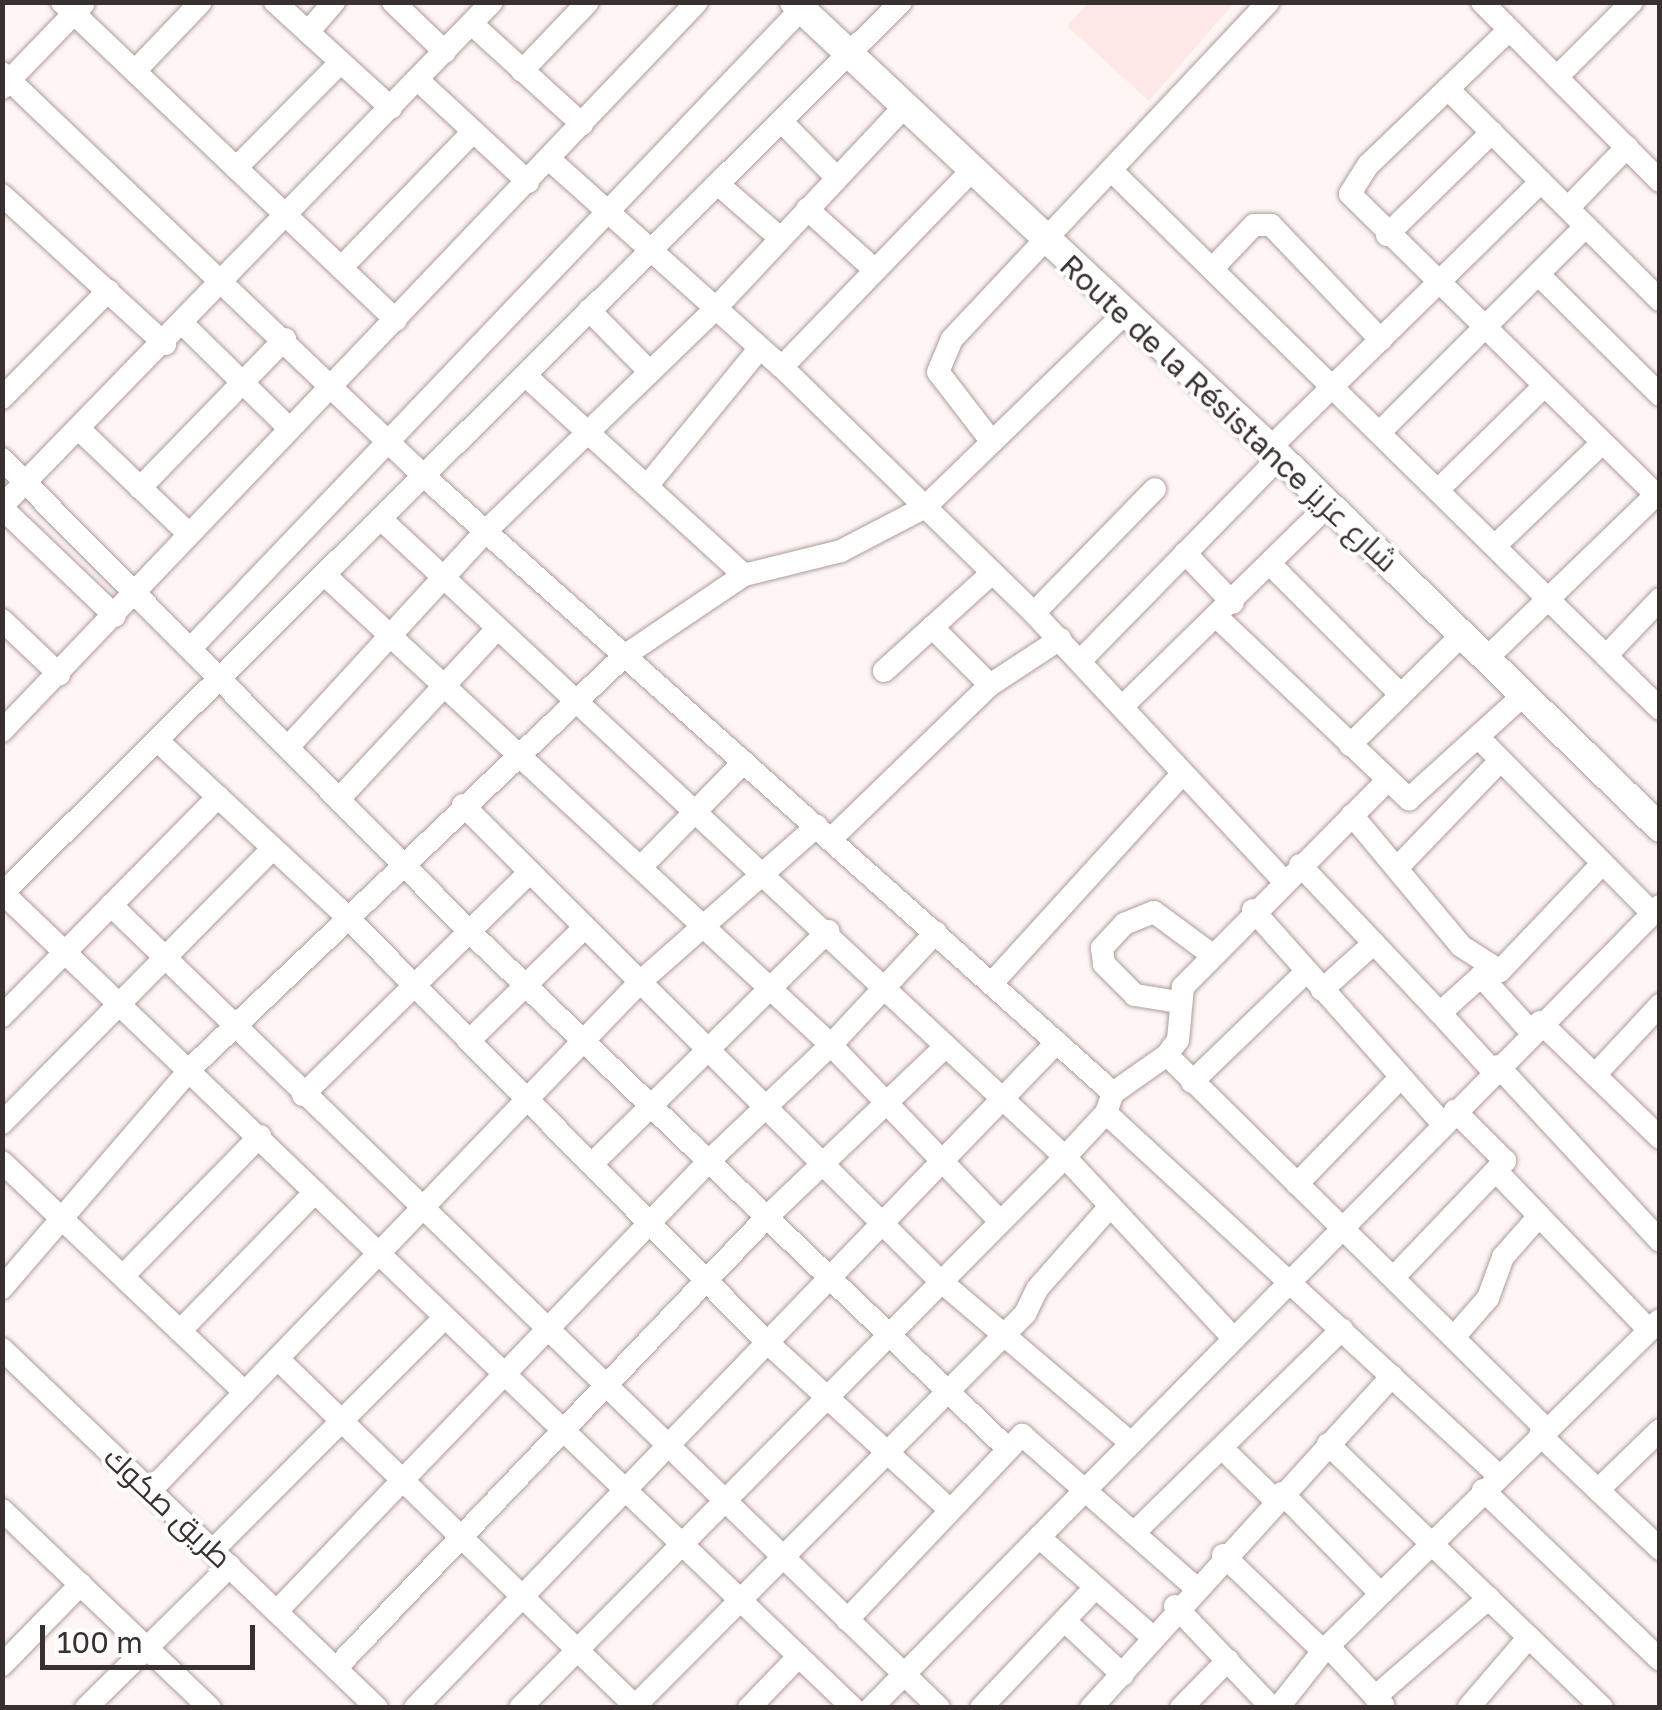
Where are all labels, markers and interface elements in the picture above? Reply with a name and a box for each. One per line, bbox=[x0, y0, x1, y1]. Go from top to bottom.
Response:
street label: Route de la Résistance شارع عزيز bbox=[1053, 247, 1405, 579]
street label: طريق صكوك bbox=[97, 1439, 239, 1575]
scale bar bbox=[45, 1605, 260, 1667]
text: 100 m bbox=[57, 1624, 143, 1660]

